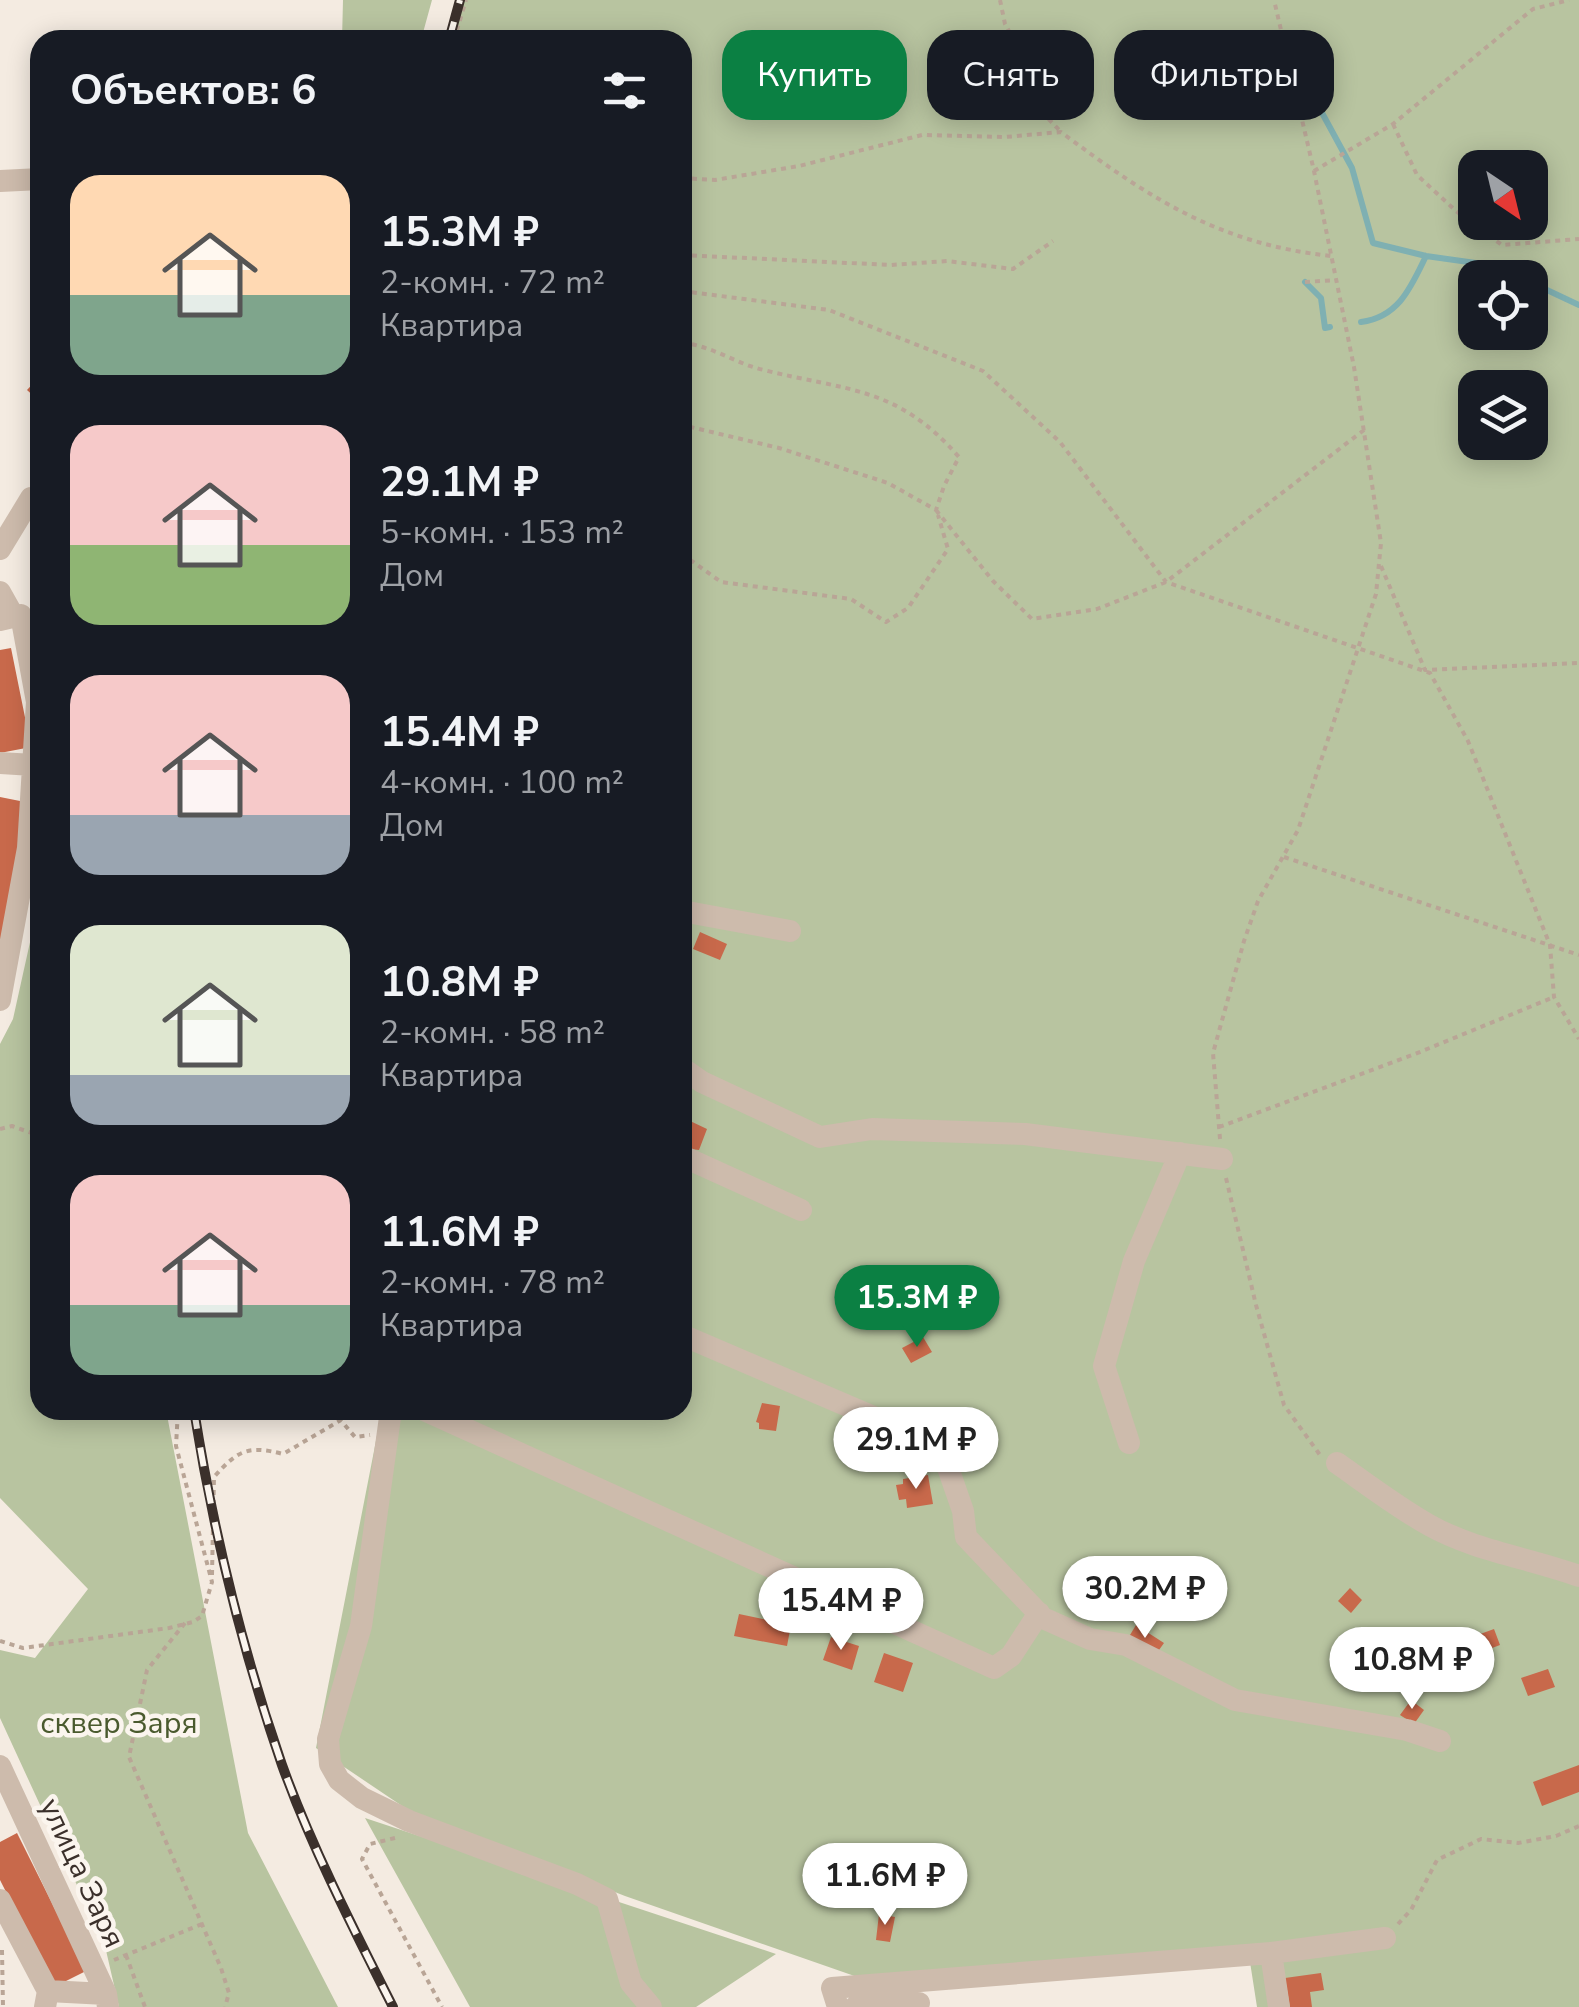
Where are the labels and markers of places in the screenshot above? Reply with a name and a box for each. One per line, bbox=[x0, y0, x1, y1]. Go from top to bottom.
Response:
pin: 15.3M ₽ bbox=[825, 1265, 1009, 1350]
pin: 29.1M ₽ bbox=[824, 1407, 1008, 1492]
pin: 30.2M ₽ bbox=[1053, 1556, 1237, 1641]
pin: 15.4M ₽ bbox=[749, 1568, 933, 1653]
pin: 10.8M ₽ bbox=[1320, 1627, 1504, 1712]
pin: 11.6M ₽ bbox=[793, 1843, 977, 1928]

